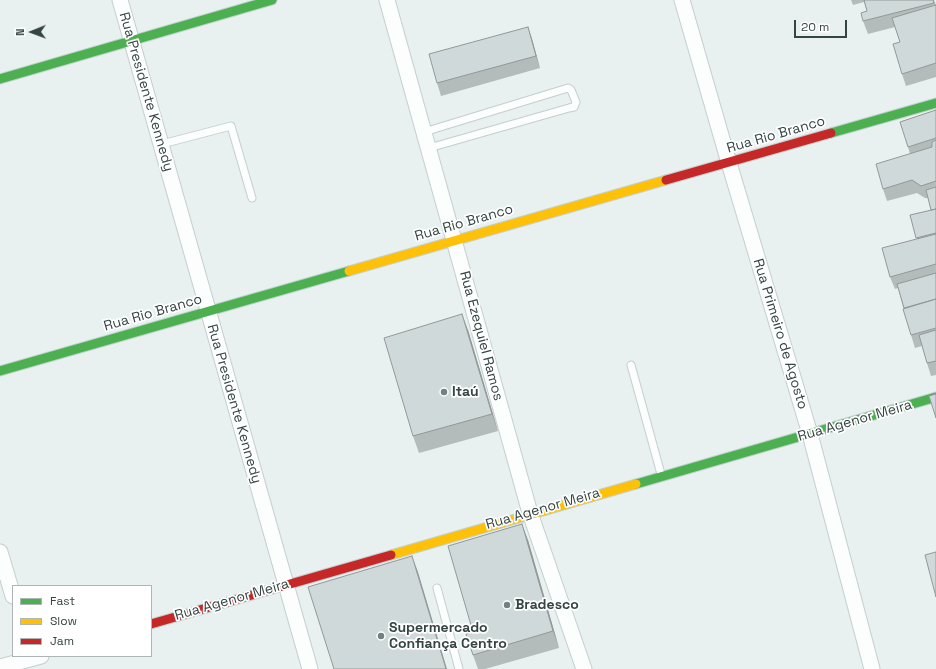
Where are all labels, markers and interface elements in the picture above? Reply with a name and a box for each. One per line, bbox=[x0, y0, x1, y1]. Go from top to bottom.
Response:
street label: Rua Presidente Kennedy bbox=[115, 10, 177, 174]
north arrow bbox=[12, 12, 52, 52]
scale bar bbox=[796, 12, 849, 38]
text: 20 m bbox=[801, 19, 829, 35]
text: N bbox=[13, 28, 27, 36]
street label: Rua Rio Branco bbox=[725, 113, 827, 157]
street label: Rua Rio Branco bbox=[413, 201, 515, 245]
street label: Rua Primeiro de Agosto bbox=[749, 257, 811, 411]
street label: Rua Ezequiel Ramos bbox=[456, 269, 506, 403]
street label: Rua Rio Branco bbox=[102, 291, 204, 335]
street label: Rua Presidente Kennedy bbox=[203, 322, 265, 486]
place label: Itaú bbox=[452, 384, 479, 400]
marker: Itaú bbox=[439, 387, 449, 397]
street label: Rua Agenor Meira bbox=[796, 397, 914, 445]
street label: Rua Agenor Meira bbox=[484, 485, 602, 533]
street label: Rua Agenor Meira bbox=[173, 576, 291, 624]
legend bbox=[12, 585, 152, 657]
text: Fast bbox=[50, 593, 75, 609]
place label: Bradesco bbox=[515, 597, 579, 613]
marker: Bradesco bbox=[502, 600, 512, 610]
text: Slow bbox=[50, 613, 77, 629]
place label: Supermercado Confiança Centro bbox=[389, 620, 507, 652]
marker: Supermercado Confiança Centro bbox=[376, 631, 386, 641]
text: Jam bbox=[50, 633, 74, 649]

